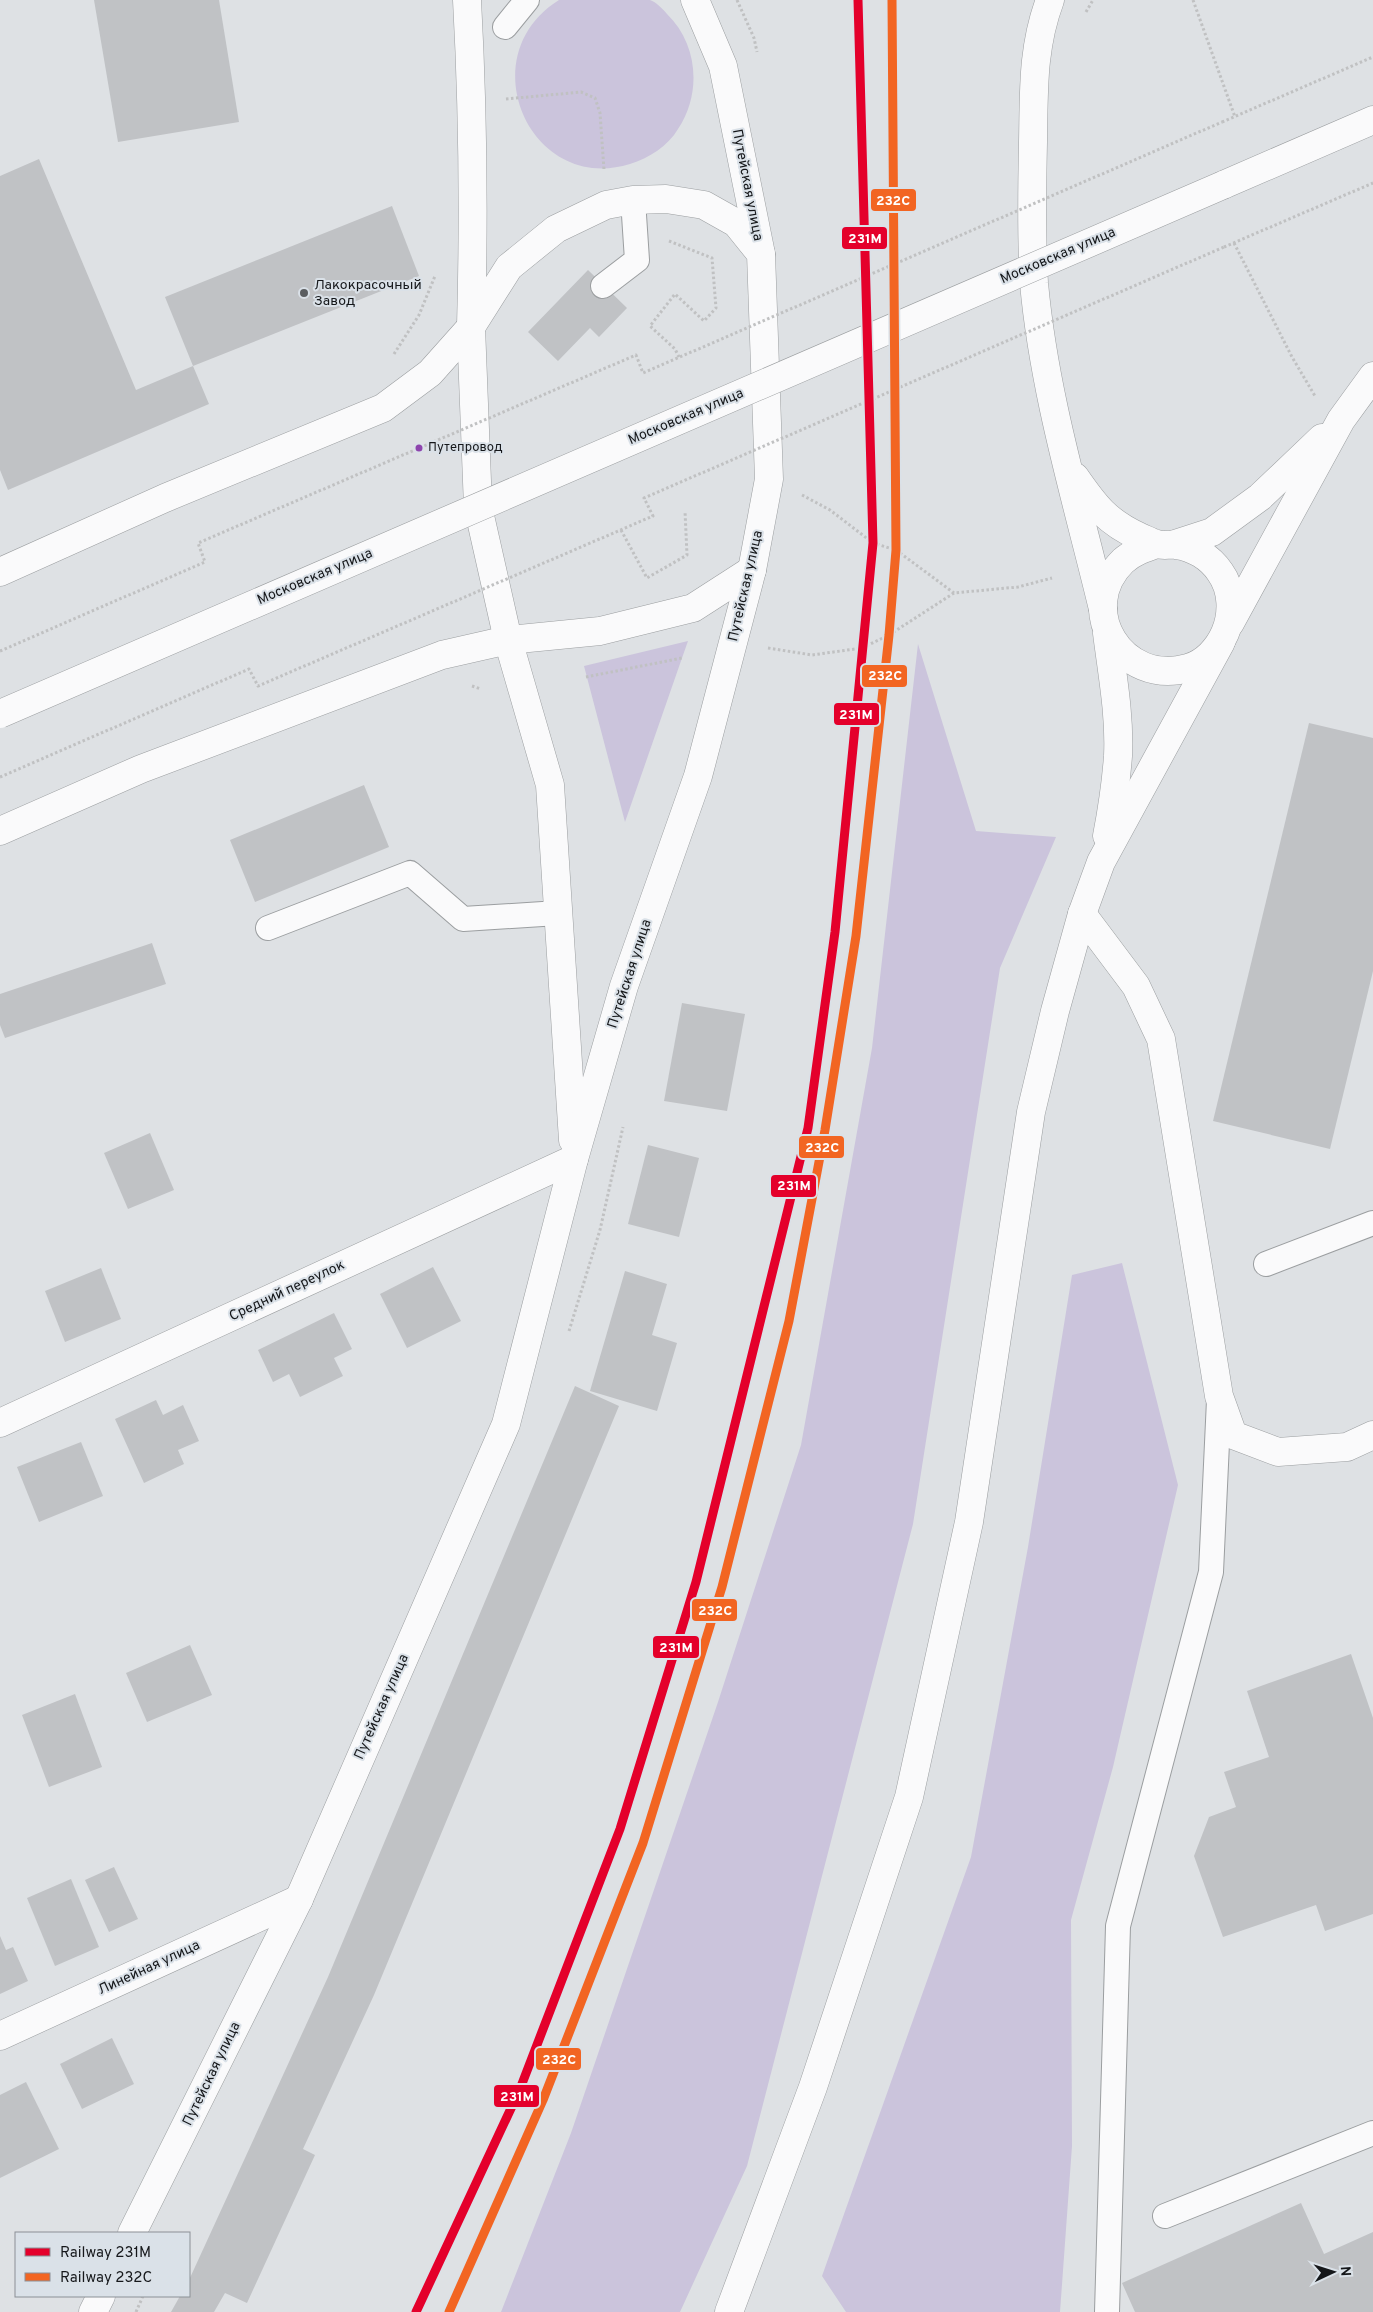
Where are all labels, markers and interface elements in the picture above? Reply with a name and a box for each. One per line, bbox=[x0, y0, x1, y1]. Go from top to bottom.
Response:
street label: Путейская улица bbox=[728, 128, 766, 242]
line badge: 232C bbox=[870, 188, 917, 212]
text: 232C bbox=[876, 193, 910, 210]
street label: Московская улица bbox=[998, 224, 1118, 288]
line badge: 231М bbox=[841, 226, 888, 250]
text: 231М bbox=[848, 231, 882, 248]
place label: Лакокрасочный Завод bbox=[314, 277, 422, 310]
marker: Лакокрасочный Завод bbox=[298, 287, 310, 299]
street label: Московская улица bbox=[626, 385, 746, 449]
place label: Путепровод bbox=[428, 440, 503, 456]
marker: Путепровод bbox=[414, 443, 424, 453]
street label: Путейская улица bbox=[725, 529, 767, 643]
street label: Московская улица bbox=[255, 545, 375, 609]
line badge: 232C bbox=[861, 664, 908, 688]
text: 232C bbox=[868, 668, 902, 685]
line badge: 231М bbox=[833, 702, 880, 726]
text: 231М bbox=[839, 707, 873, 724]
street label: Путейская улица bbox=[604, 917, 656, 1031]
line badge: 232C bbox=[798, 1135, 845, 1159]
text: 232C bbox=[805, 1140, 839, 1157]
line badge: 231М bbox=[770, 1174, 817, 1198]
text: 231М bbox=[777, 1178, 811, 1195]
street label: Средний переулок bbox=[227, 1257, 347, 1325]
line badge: 232C bbox=[691, 1598, 738, 1622]
text: 232C bbox=[698, 1603, 732, 1620]
line badge: 231М bbox=[652, 1635, 700, 1659]
text: 231М bbox=[659, 1640, 693, 1657]
street label: Путейская улица bbox=[351, 1652, 413, 1762]
street label: Линейная улица bbox=[95, 1937, 203, 1999]
street label: Путейская улица bbox=[179, 2019, 245, 2129]
line badge: 232C bbox=[535, 2047, 582, 2071]
text: 232C bbox=[542, 2052, 576, 2069]
line badge: 231М bbox=[493, 2084, 540, 2108]
text: 231М bbox=[500, 2089, 534, 2106]
legend bbox=[15, 2232, 190, 2297]
text: Railway 231М bbox=[60, 2244, 151, 2263]
north arrow bbox=[1308, 2247, 1358, 2297]
text: N bbox=[1336, 2266, 1353, 2277]
text: Railway 232C bbox=[60, 2269, 152, 2288]

